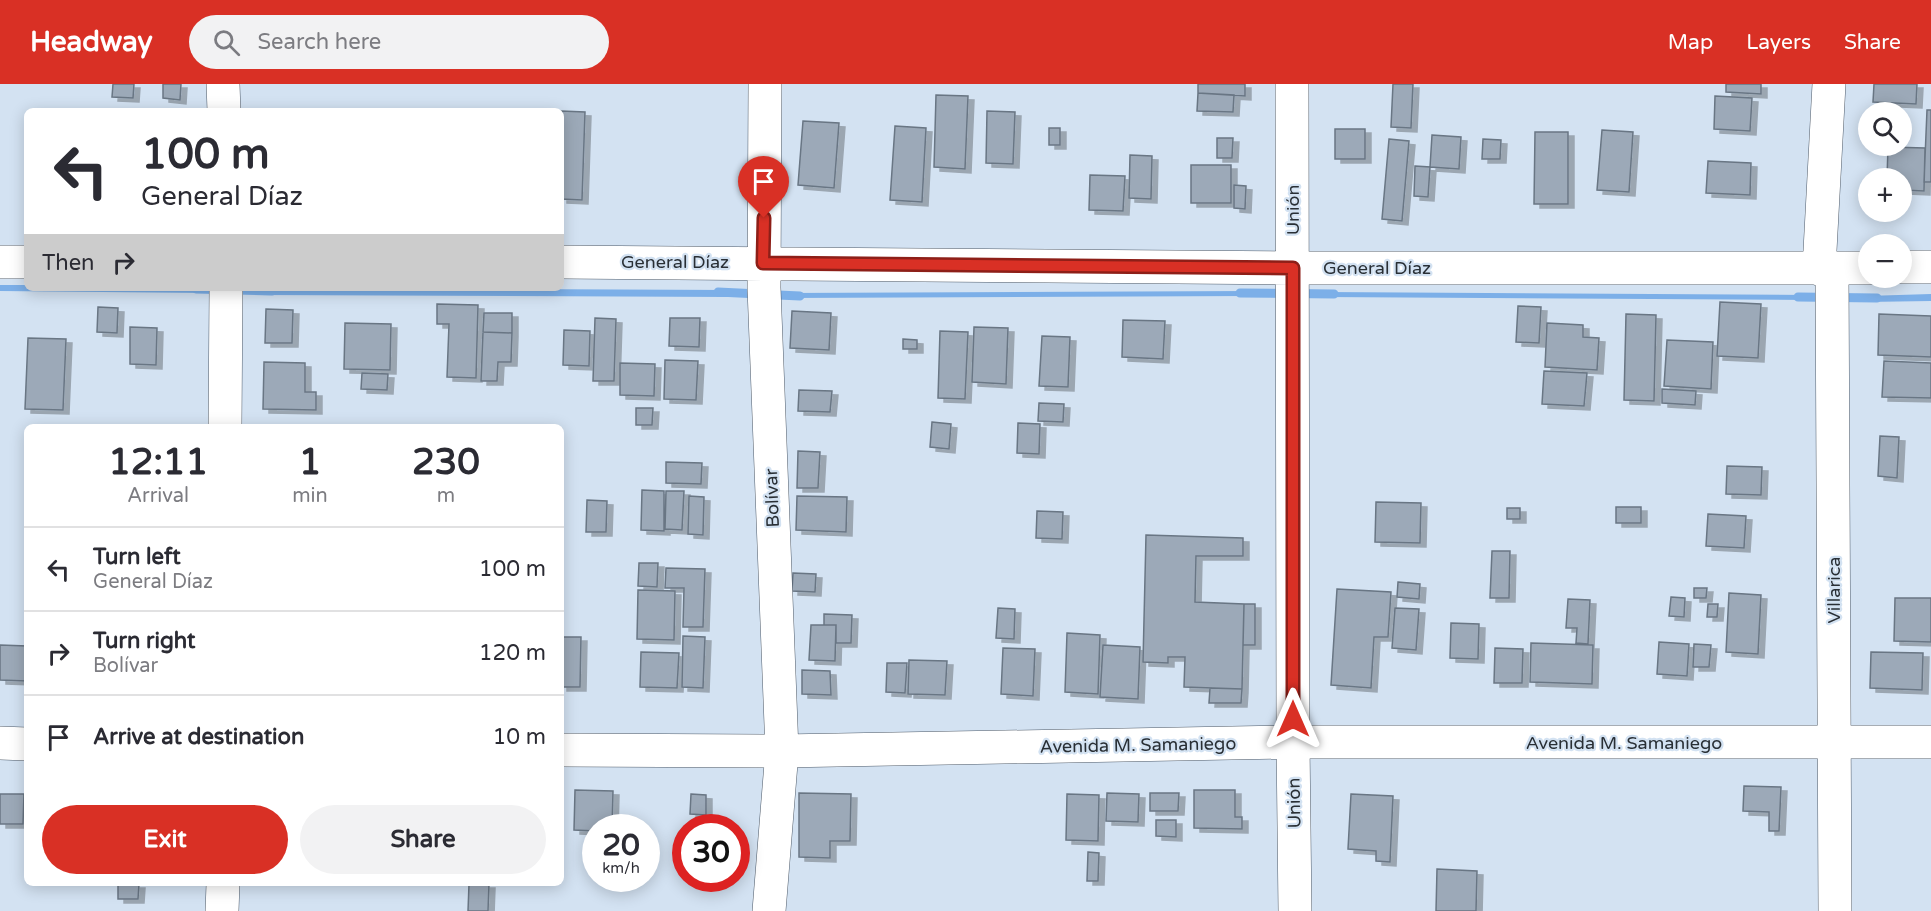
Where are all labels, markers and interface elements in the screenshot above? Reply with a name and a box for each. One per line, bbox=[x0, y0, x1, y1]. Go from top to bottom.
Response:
search box bbox=[189, 15, 609, 69]
text: Headway bbox=[30, 25, 153, 59]
icon: search bbox=[210, 26, 243, 59]
text: Search here bbox=[258, 29, 381, 55]
text: Map bbox=[1668, 30, 1713, 55]
text: Layers bbox=[1746, 30, 1811, 55]
text: Share bbox=[1844, 30, 1901, 55]
map controls bbox=[1858, 102, 1912, 288]
button: search bbox=[1858, 102, 1912, 156]
text: 100 m bbox=[141, 129, 270, 180]
icon: left bbox=[42, 132, 120, 210]
pin bbox=[738, 156, 789, 218]
icon: arrive bbox=[747, 165, 780, 198]
button: + bbox=[1858, 168, 1912, 222]
text: General Díaz bbox=[141, 180, 303, 213]
street label: Unión bbox=[1282, 185, 1304, 235]
button: − bbox=[1858, 234, 1912, 288]
icon: right bbox=[107, 246, 140, 279]
text: Then bbox=[42, 250, 95, 276]
street label: General Díaz bbox=[621, 251, 729, 273]
street label: General Díaz bbox=[1323, 257, 1431, 279]
text: 12:11 bbox=[108, 441, 208, 484]
text: 1 bbox=[299, 441, 321, 484]
text: 230 bbox=[412, 441, 480, 484]
street label: Bolívar bbox=[760, 468, 784, 528]
text: Arrival bbox=[127, 484, 189, 508]
text: min bbox=[292, 484, 328, 508]
text: m bbox=[437, 484, 455, 508]
text: Turn left bbox=[93, 544, 181, 570]
icon: left bbox=[42, 553, 75, 586]
text: 100 m bbox=[479, 556, 546, 582]
street label: Villarica bbox=[1823, 557, 1845, 623]
text: General Díaz bbox=[93, 570, 213, 594]
text: Turn right bbox=[93, 628, 195, 654]
icon: right bbox=[42, 637, 75, 670]
text: 120 m bbox=[479, 640, 546, 666]
text: Bolívar bbox=[93, 654, 158, 678]
position arrow bbox=[1261, 687, 1325, 751]
icon: arrive bbox=[42, 721, 75, 754]
text: Arrive at destination bbox=[93, 724, 304, 750]
text: 10 m bbox=[492, 724, 546, 750]
street label: Avenida M. Samaniego bbox=[1040, 732, 1236, 758]
street label: Avenida M. Samaniego bbox=[1526, 732, 1722, 754]
street label: Unión bbox=[1283, 777, 1305, 829]
button: Exit bbox=[42, 805, 288, 874]
button: Share bbox=[300, 805, 546, 874]
speed limit sign: 30 bbox=[672, 814, 750, 892]
text: 20 bbox=[602, 827, 640, 864]
text: km/h bbox=[602, 859, 640, 877]

